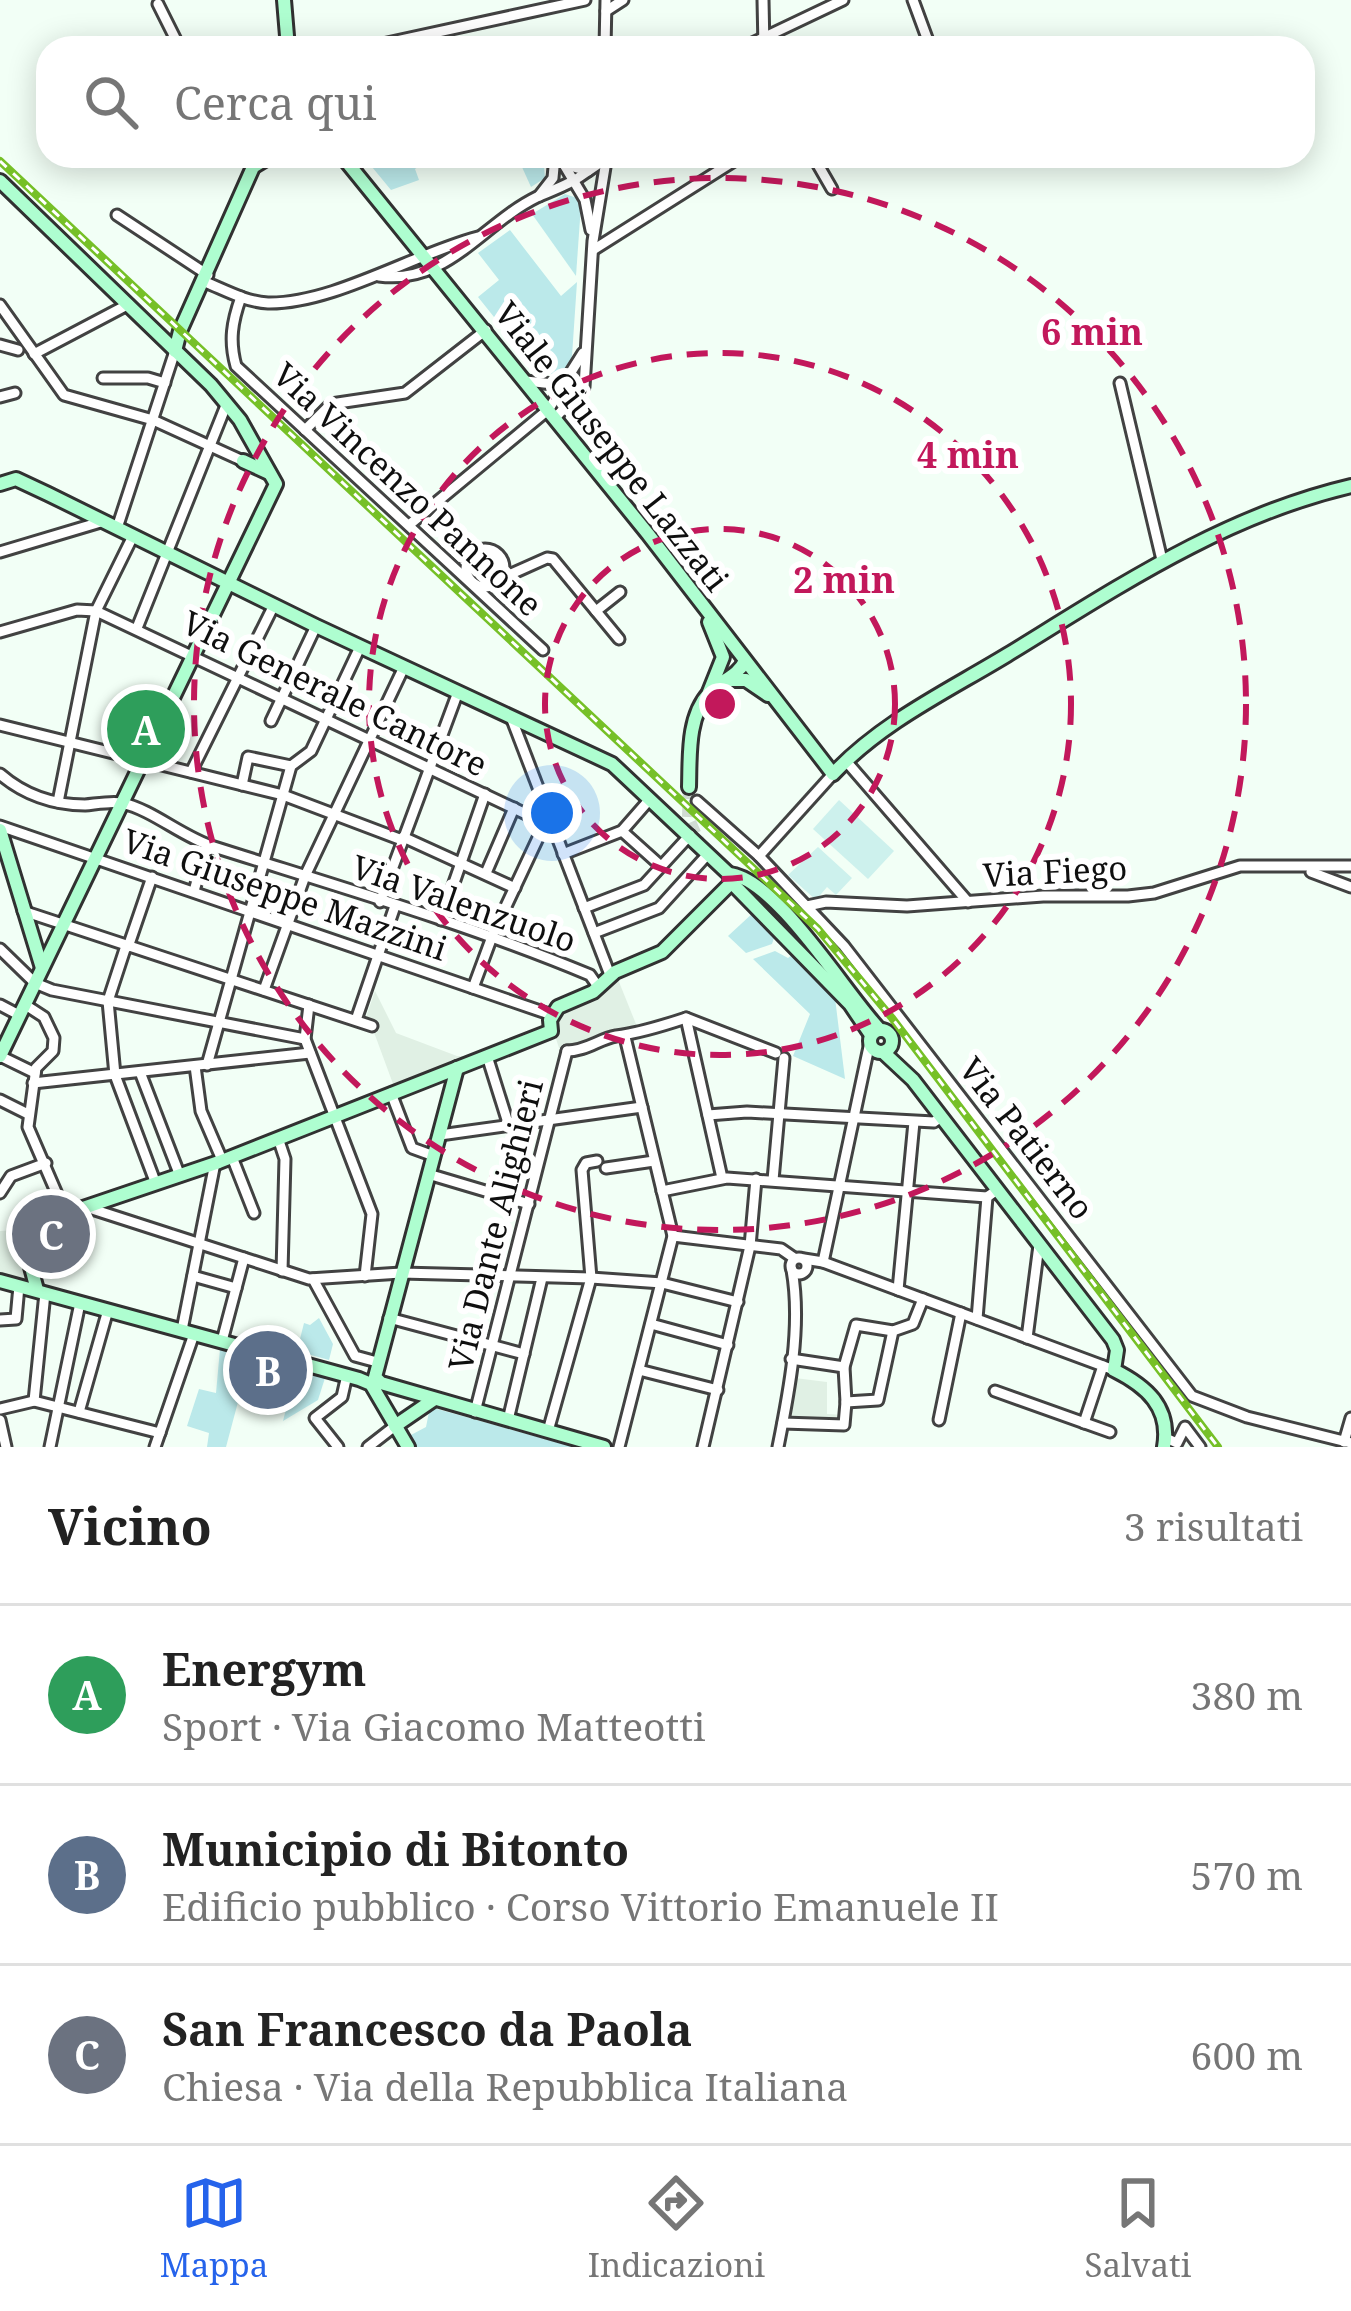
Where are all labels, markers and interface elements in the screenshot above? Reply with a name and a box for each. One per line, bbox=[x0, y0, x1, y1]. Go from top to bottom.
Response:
search box bbox=[36, 36, 1315, 168]
icon: search bbox=[78, 69, 144, 135]
text: Cerca qui bbox=[174, 72, 377, 133]
street label: Viale Giuseppe Lazzati bbox=[485, 292, 740, 600]
text: 6 min bbox=[1041, 307, 1143, 356]
street label: Via Vincenzo Pannone bbox=[264, 352, 552, 626]
text: 4 min bbox=[917, 430, 1019, 479]
text: 2 min bbox=[793, 555, 895, 604]
street label: Via Generale Cantore bbox=[175, 600, 495, 786]
centre of rings bbox=[699, 683, 741, 725]
pin: A bbox=[107, 684, 185, 774]
your location bbox=[522, 783, 582, 843]
street label: Via Giuseppe Mazzini bbox=[117, 817, 453, 971]
street label: Via Valenzuolo bbox=[346, 844, 582, 962]
street label: Via Fiego bbox=[982, 845, 1128, 897]
street label: Via Patierno bbox=[949, 1048, 1105, 1228]
street label: Via Dante Alighieri bbox=[437, 1074, 553, 1375]
pin: C bbox=[12, 1189, 90, 1279]
pin: B bbox=[229, 1325, 307, 1415]
text: Vicino bbox=[48, 1490, 212, 1560]
text: 3 risultati bbox=[1124, 1499, 1303, 1552]
text: Energym bbox=[162, 1638, 366, 1699]
text: A bbox=[72, 1668, 102, 1721]
text: 380 m bbox=[1191, 1668, 1303, 1721]
text: Sport · Via Giacomo Matteotti bbox=[162, 1699, 705, 1752]
text: Municipio di Bitonto bbox=[162, 1818, 629, 1879]
text: B bbox=[74, 1848, 100, 1901]
text: 570 m bbox=[1191, 1848, 1303, 1901]
text: Edificio pubblico · Corso Vittorio Emanuele II bbox=[162, 1879, 999, 1932]
text: San Francesco da Paola bbox=[162, 1998, 693, 2059]
text: C bbox=[74, 2028, 100, 2081]
text: 600 m bbox=[1191, 2028, 1303, 2081]
text: Chiesa · Via della Repubblica Italiana bbox=[162, 2059, 848, 2112]
tab: Mappa bbox=[160, 2170, 268, 2287]
tab: Indicazioni bbox=[588, 2170, 765, 2287]
tab: Salvati bbox=[1085, 2170, 1191, 2287]

